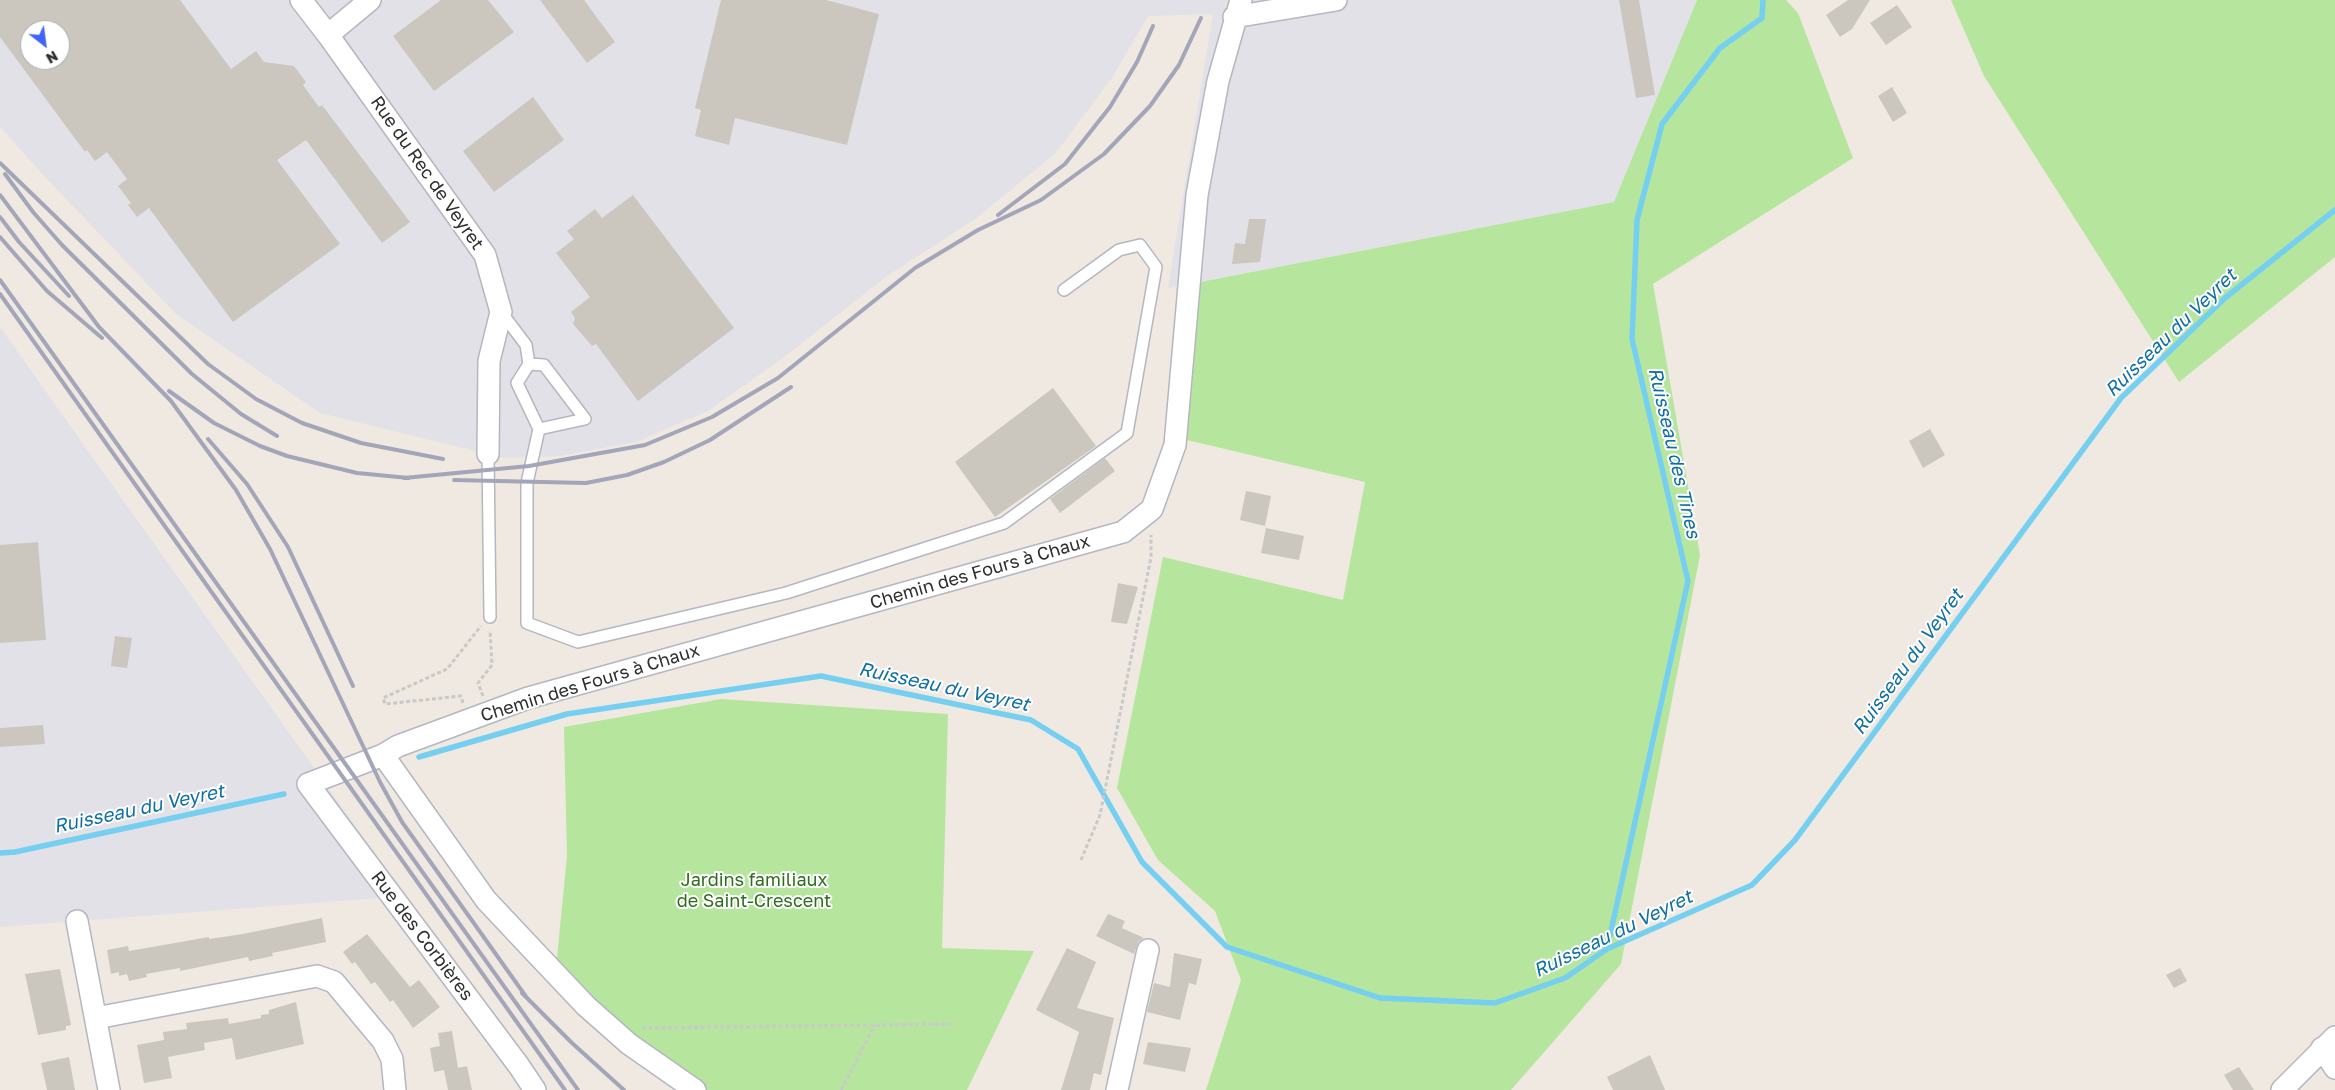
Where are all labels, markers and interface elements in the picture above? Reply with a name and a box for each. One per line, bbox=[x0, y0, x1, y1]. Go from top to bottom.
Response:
north arrow bbox=[20, 20, 70, 70]
text: N bbox=[43, 48, 61, 68]
street label: Rue du Rec de Veyret bbox=[366, 92, 488, 254]
water label: Ruisseau du Veyret bbox=[2101, 264, 2241, 402]
water label: Ruisseau des Tines bbox=[1643, 365, 1705, 541]
street label: Chemin des Fours à Chaux bbox=[868, 530, 1092, 614]
water label: Ruisseau du Veyret bbox=[1848, 585, 1968, 739]
street label: Chemin des Fours à Chaux bbox=[478, 639, 702, 727]
water label: Ruisseau du Veyret bbox=[857, 658, 1031, 716]
water label: Ruisseau du Veyret bbox=[52, 780, 226, 838]
street label: Rue des Corbières bbox=[366, 867, 478, 1005]
park label: Jardins familiaux de Saint-Crescent bbox=[677, 869, 831, 912]
water label: Ruisseau du Veyret bbox=[1530, 886, 1696, 982]

